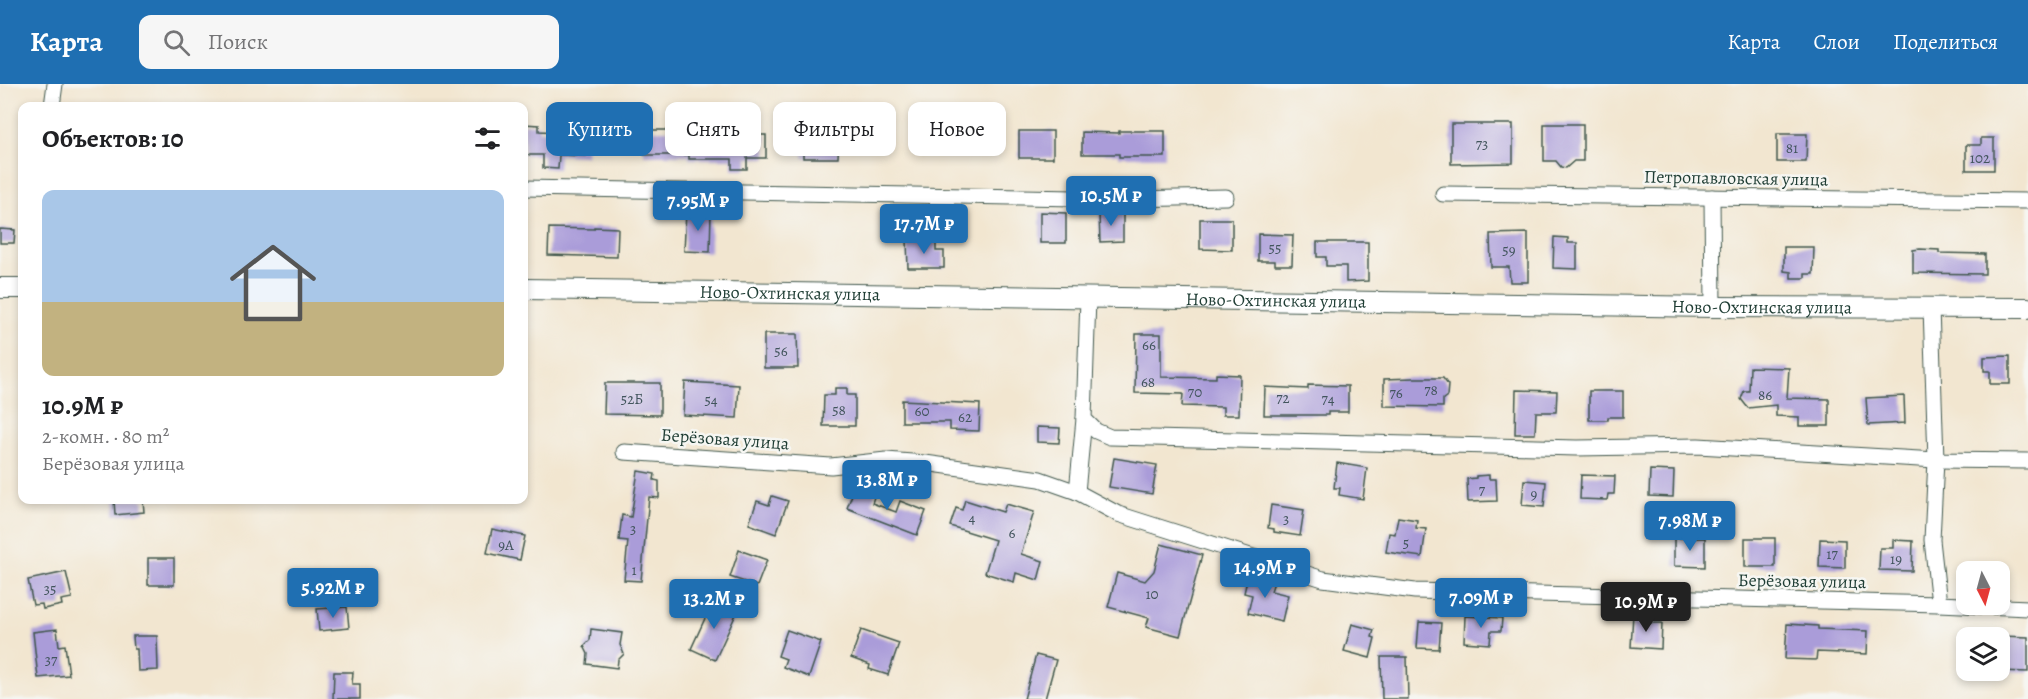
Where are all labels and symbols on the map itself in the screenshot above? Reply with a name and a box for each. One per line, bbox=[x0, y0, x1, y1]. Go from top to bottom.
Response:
house number: 73 bbox=[1476, 134, 1488, 154]
house number: 81 bbox=[1786, 138, 1798, 158]
house number: 102 bbox=[1970, 148, 1990, 168]
street label: Петропавловская улица bbox=[1644, 164, 1829, 192]
pin: 10.5M ₽ bbox=[1056, 176, 1166, 227]
pin: 7.95M ₽ bbox=[643, 181, 753, 232]
pin: 17.7M ₽ bbox=[869, 204, 979, 255]
house number: 55 bbox=[1269, 238, 1281, 258]
house number: 59 bbox=[1502, 240, 1516, 260]
street label: Ново-Охтинская улица bbox=[700, 280, 881, 306]
street label: Ново-Охтинская улица bbox=[1185, 287, 1367, 314]
street label: Ново-Охтинская улица bbox=[1671, 294, 1853, 319]
house number: 66 bbox=[1142, 335, 1156, 355]
house number: 56 bbox=[774, 341, 788, 361]
house number: 68 bbox=[1141, 372, 1155, 392]
house number: 78 bbox=[1424, 380, 1438, 400]
house number: 70 bbox=[1188, 382, 1202, 402]
house number: 76 bbox=[1389, 383, 1403, 403]
house number: 86 bbox=[1758, 385, 1772, 405]
house number: 72 bbox=[1276, 388, 1290, 408]
house number: 52Б bbox=[621, 389, 643, 409]
house number: 74 bbox=[1321, 389, 1335, 409]
house number: 54 bbox=[704, 390, 718, 410]
house number: 58 bbox=[832, 400, 846, 420]
house number: 60 bbox=[915, 401, 929, 421]
house number: 62 bbox=[958, 407, 972, 427]
street label: Берёзовая улица bbox=[660, 423, 791, 456]
pin: 13.8M ₽ bbox=[832, 460, 942, 511]
house number: 7 bbox=[1479, 480, 1486, 500]
house number: 9 bbox=[1531, 484, 1538, 504]
pin: 7.98M ₽ bbox=[1635, 501, 1745, 552]
house number: 4 bbox=[969, 508, 976, 528]
house number: 3 bbox=[1283, 509, 1289, 529]
house number: 3 bbox=[630, 519, 636, 539]
house number: 6 bbox=[1009, 523, 1016, 543]
house number: 5 bbox=[1403, 533, 1409, 553]
house number: 9А bbox=[498, 535, 514, 555]
house number: 17 bbox=[1826, 544, 1838, 564]
pin: 14.9M ₽ bbox=[1210, 548, 1320, 599]
house number: 19 bbox=[1890, 549, 1902, 569]
house number: 1 bbox=[631, 560, 637, 580]
north arrow bbox=[1956, 561, 2010, 615]
pin: 5.92M ₽ bbox=[278, 568, 388, 619]
street label: Берёзовая улица bbox=[1738, 568, 1867, 594]
pin: 7.09M ₽ bbox=[1426, 578, 1536, 629]
house number: 35 bbox=[44, 579, 56, 599]
pin: 13.2M ₽ bbox=[659, 579, 769, 630]
pin: 10.9M ₽ bbox=[1591, 582, 1701, 633]
house number: 10 bbox=[1145, 584, 1159, 604]
house number: 37 bbox=[45, 650, 58, 670]

